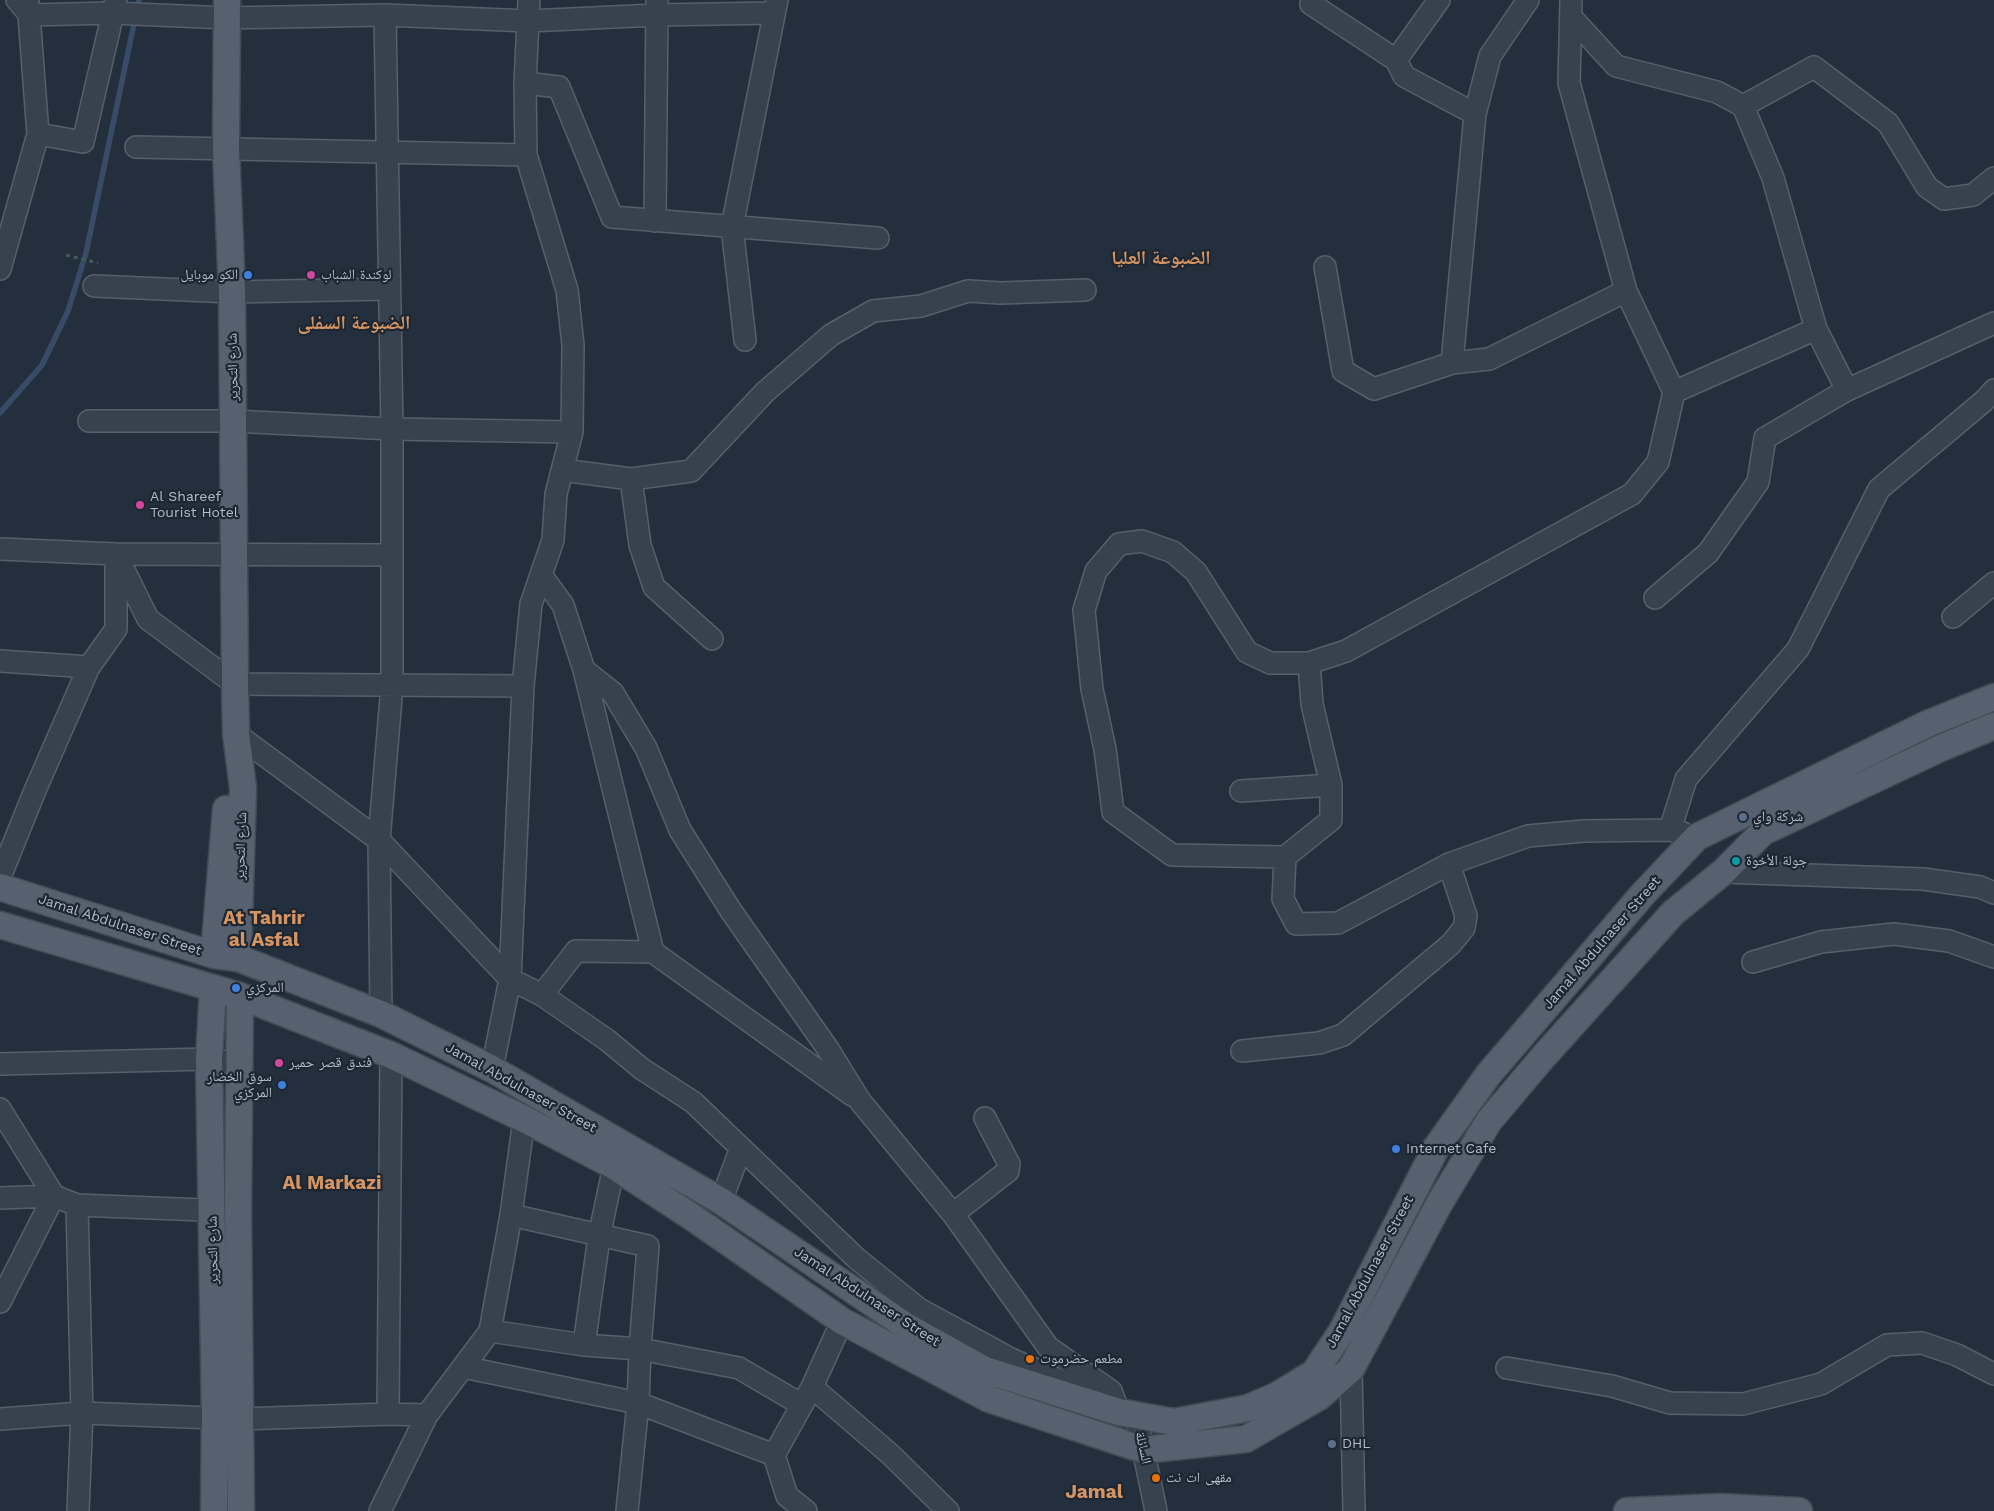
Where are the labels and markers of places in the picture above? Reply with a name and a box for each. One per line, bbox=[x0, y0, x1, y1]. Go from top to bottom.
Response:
place label: الكو موبايل bbox=[181, 267, 238, 283]
place label: لوكندة الشباب bbox=[321, 267, 392, 283]
marker: الكو موبايل bbox=[242, 269, 254, 281]
marker: لوكندة الشباب bbox=[305, 269, 317, 281]
place label: Al Shareef Tourist Hotel bbox=[150, 489, 238, 522]
marker: Al Shareef Tourist Hotel bbox=[134, 499, 146, 511]
place label: شركة واي bbox=[1753, 809, 1803, 825]
marker: شركة واي bbox=[1737, 811, 1749, 823]
place label: جولة الأخوة bbox=[1746, 853, 1807, 869]
marker: جولة الأخوة bbox=[1730, 855, 1742, 867]
place label: المركزي bbox=[246, 980, 284, 996]
marker: المركزي bbox=[230, 982, 242, 994]
place label: فندق قصر حمير bbox=[289, 1055, 372, 1071]
marker: فندق قصر حمير bbox=[273, 1057, 285, 1069]
place label: سوق الخضار المركزي bbox=[207, 1069, 272, 1102]
marker: سوق الخضار المركزي bbox=[276, 1079, 288, 1091]
place label: Internet Cafe bbox=[1406, 1141, 1496, 1157]
marker: Internet Cafe bbox=[1390, 1143, 1402, 1155]
place label: مطعم حضرموت bbox=[1040, 1351, 1122, 1367]
marker: مطعم حضرموت bbox=[1024, 1353, 1036, 1365]
place label: DHL bbox=[1342, 1436, 1371, 1452]
marker: DHL bbox=[1326, 1438, 1338, 1450]
place label: مقهى ات نت bbox=[1166, 1470, 1232, 1486]
marker: مقهى ات نت bbox=[1150, 1472, 1162, 1484]

